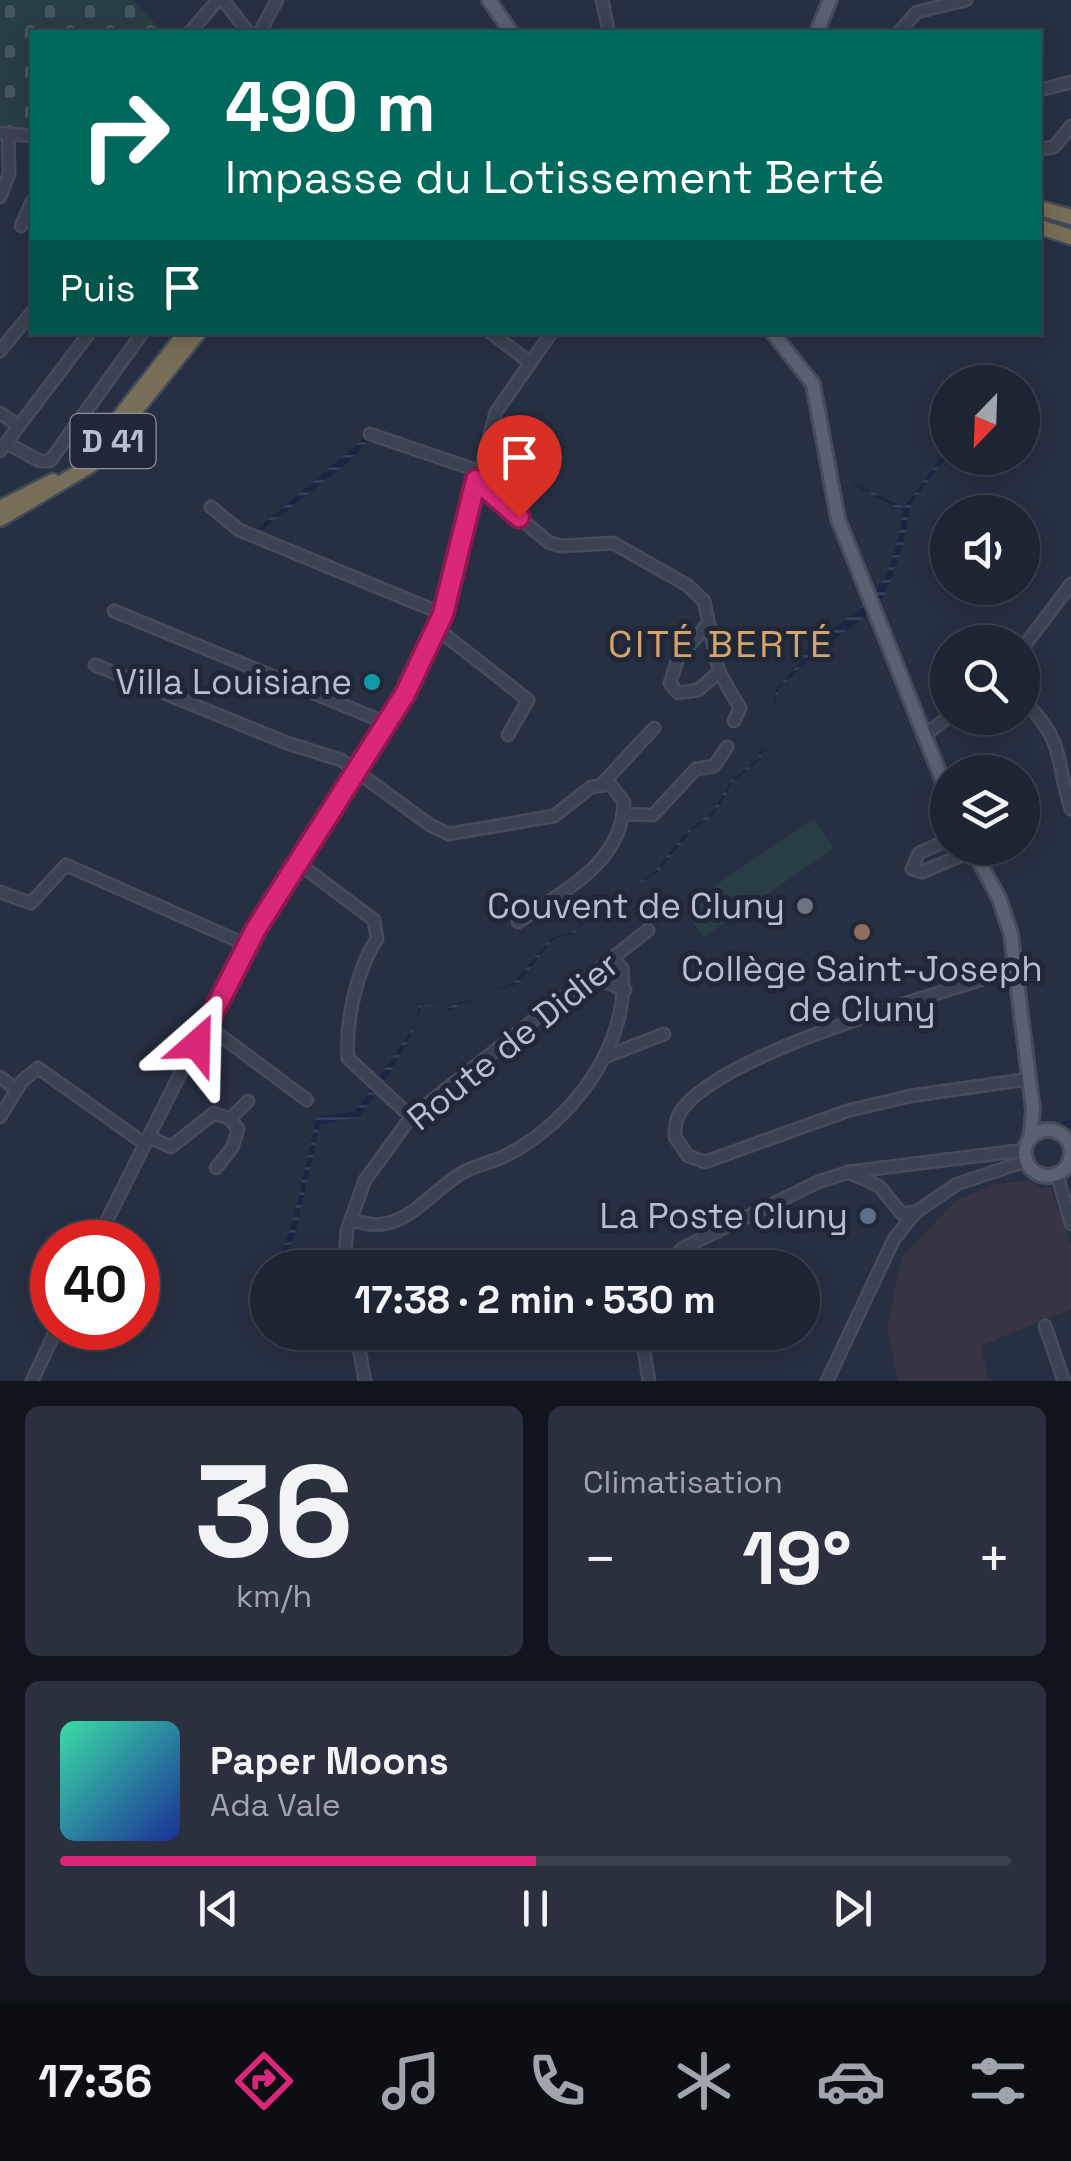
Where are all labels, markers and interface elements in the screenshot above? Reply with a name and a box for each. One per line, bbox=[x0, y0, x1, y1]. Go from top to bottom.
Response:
text: 490 m bbox=[225, 62, 436, 151]
icon: right bbox=[60, 70, 190, 200]
text: Impasse du Lotissement Berté bbox=[225, 149, 885, 206]
icon: arrive bbox=[155, 260, 210, 315]
text: Puis bbox=[60, 264, 135, 312]
north arrow bbox=[930, 365, 1040, 475]
map controls bbox=[930, 365, 1040, 865]
road number: D 41 bbox=[70, 414, 156, 468]
pin bbox=[477, 415, 562, 518]
icon: arrive bbox=[492, 430, 547, 485]
button: sound bbox=[930, 495, 1040, 605]
district label: CITÉ BERTÉ bbox=[608, 620, 834, 668]
button: search bbox=[930, 625, 1040, 735]
place label: Villa Louisiane bbox=[116, 660, 352, 704]
marker: Villa Louisiane bbox=[361, 671, 383, 693]
button: layers bbox=[930, 755, 1040, 865]
place label: Couvent de Cluny bbox=[487, 884, 785, 928]
marker: Couvent de Cluny bbox=[794, 895, 816, 917]
marker: Collège Saint-Joseph de Cluny bbox=[851, 921, 873, 943]
street label: Route de Didier bbox=[398, 942, 628, 1140]
place label: Collège Saint-Joseph de Cluny bbox=[681, 947, 1043, 1031]
position arrow bbox=[145, 992, 249, 1096]
place label: La Poste Cluny bbox=[599, 1194, 848, 1238]
marker: La Poste Cluny bbox=[857, 1205, 879, 1227]
speed limit sign: 40 bbox=[30, 1220, 160, 1350]
text: 17:38 · 2 min · 530 m bbox=[354, 1276, 716, 1324]
text: 36 bbox=[194, 1428, 354, 1594]
text: Climatisation bbox=[583, 1462, 783, 1502]
text: 19° bbox=[742, 1510, 852, 1606]
text: − bbox=[583, 1524, 617, 1594]
text: + bbox=[977, 1524, 1011, 1594]
text: km/h bbox=[236, 1576, 312, 1616]
text: Paper Moons bbox=[210, 1737, 449, 1785]
text: Ada Vale bbox=[210, 1785, 341, 1825]
icon: previous bbox=[191, 1881, 246, 1936]
icon: pause bbox=[508, 1881, 563, 1936]
icon: next bbox=[825, 1881, 880, 1936]
icon: directions bbox=[229, 2046, 299, 2116]
icon: music bbox=[376, 2046, 446, 2116]
icon: phone bbox=[522, 2046, 592, 2116]
icon: climate bbox=[669, 2046, 739, 2116]
icon: car bbox=[816, 2046, 886, 2116]
icon: filters bbox=[963, 2046, 1033, 2116]
text: 17:36 bbox=[38, 2053, 152, 2110]

